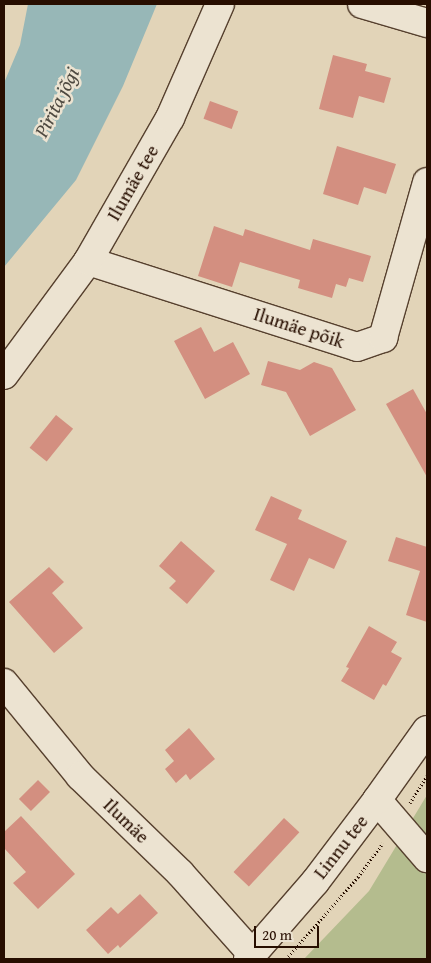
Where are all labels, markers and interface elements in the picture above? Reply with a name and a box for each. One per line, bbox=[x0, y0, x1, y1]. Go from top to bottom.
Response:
water label: Pirita jõgi bbox=[28, 63, 84, 141]
street label: Ilumäe tee bbox=[102, 141, 164, 225]
street label: Ilumäe põik bbox=[251, 303, 347, 353]
street label: Ilumäe bbox=[98, 794, 154, 848]
street label: Linnu tee bbox=[309, 810, 373, 884]
scale bar bbox=[256, 916, 321, 948]
text: 20 m bbox=[262, 924, 292, 945]

